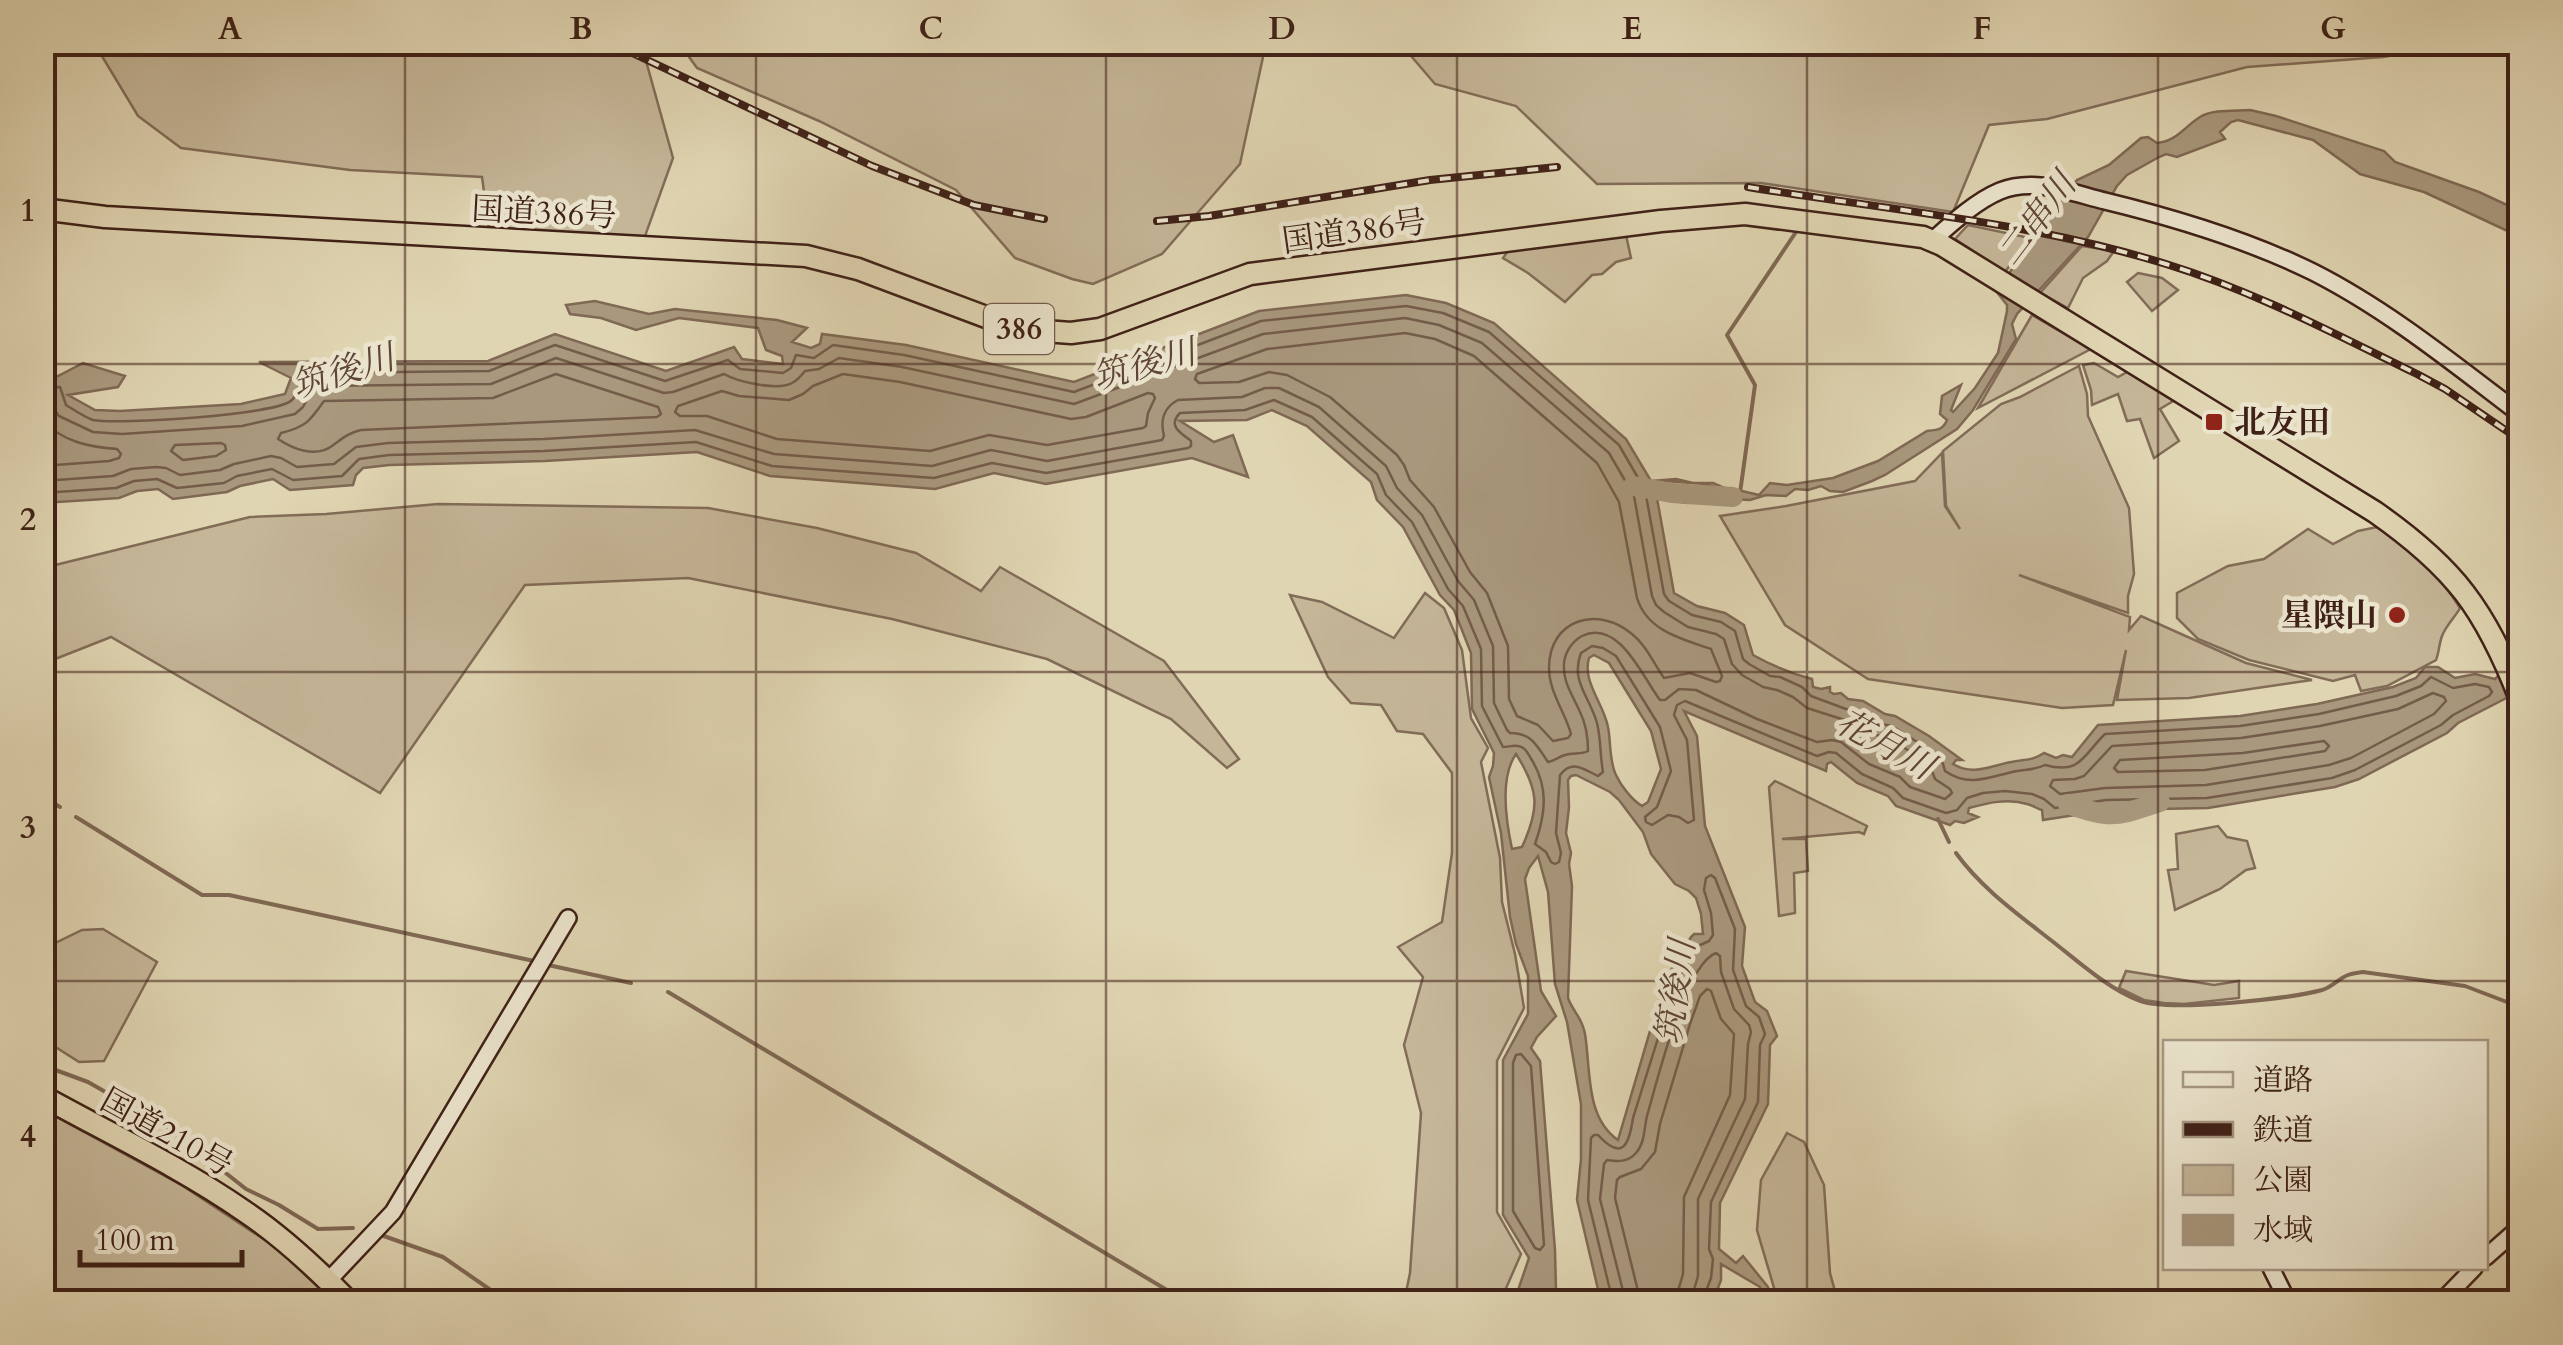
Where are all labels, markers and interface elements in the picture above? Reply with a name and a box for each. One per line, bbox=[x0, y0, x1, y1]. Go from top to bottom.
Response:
text: A bbox=[218, 7, 242, 51]
text: B bbox=[569, 7, 593, 51]
text: C bbox=[919, 7, 943, 51]
text: D bbox=[1268, 7, 1296, 51]
text: E bbox=[1622, 7, 1642, 51]
text: F bbox=[1973, 7, 1991, 51]
text: G bbox=[2320, 7, 2346, 51]
water label: 二串川 bbox=[1986, 160, 2090, 276]
street label: 国道386号 bbox=[470, 187, 618, 239]
text: 1 bbox=[20, 189, 36, 233]
street label: 国道386号 bbox=[1279, 200, 1429, 264]
road number: 386 bbox=[984, 304, 1054, 354]
water label: 筑後川 bbox=[1087, 327, 1205, 402]
water label: 筑後川 bbox=[286, 332, 404, 410]
place label: 北友田 bbox=[2234, 401, 2330, 445]
marker: 北友田 bbox=[2203, 411, 2225, 433]
text: 2 bbox=[20, 498, 36, 542]
place label: 星隈山 bbox=[2281, 594, 2377, 638]
marker: 星隈山 bbox=[2386, 604, 2408, 626]
water label: 花月川 bbox=[1827, 698, 1946, 793]
text: 3 bbox=[20, 806, 36, 850]
water label: 筑後川 bbox=[1645, 933, 1708, 1047]
legend bbox=[2163, 1040, 2488, 1270]
text: 道路 bbox=[2253, 1060, 2313, 1101]
street label: 国道210号 bbox=[92, 1078, 241, 1187]
text: 鉄道 bbox=[2253, 1110, 2313, 1151]
text: 4 bbox=[20, 1115, 36, 1159]
text: 公園 bbox=[2253, 1160, 2313, 1201]
scale bar bbox=[80, 1205, 242, 1267]
text: 水域 bbox=[2253, 1210, 2313, 1251]
text: 100 m bbox=[95, 1220, 175, 1261]

